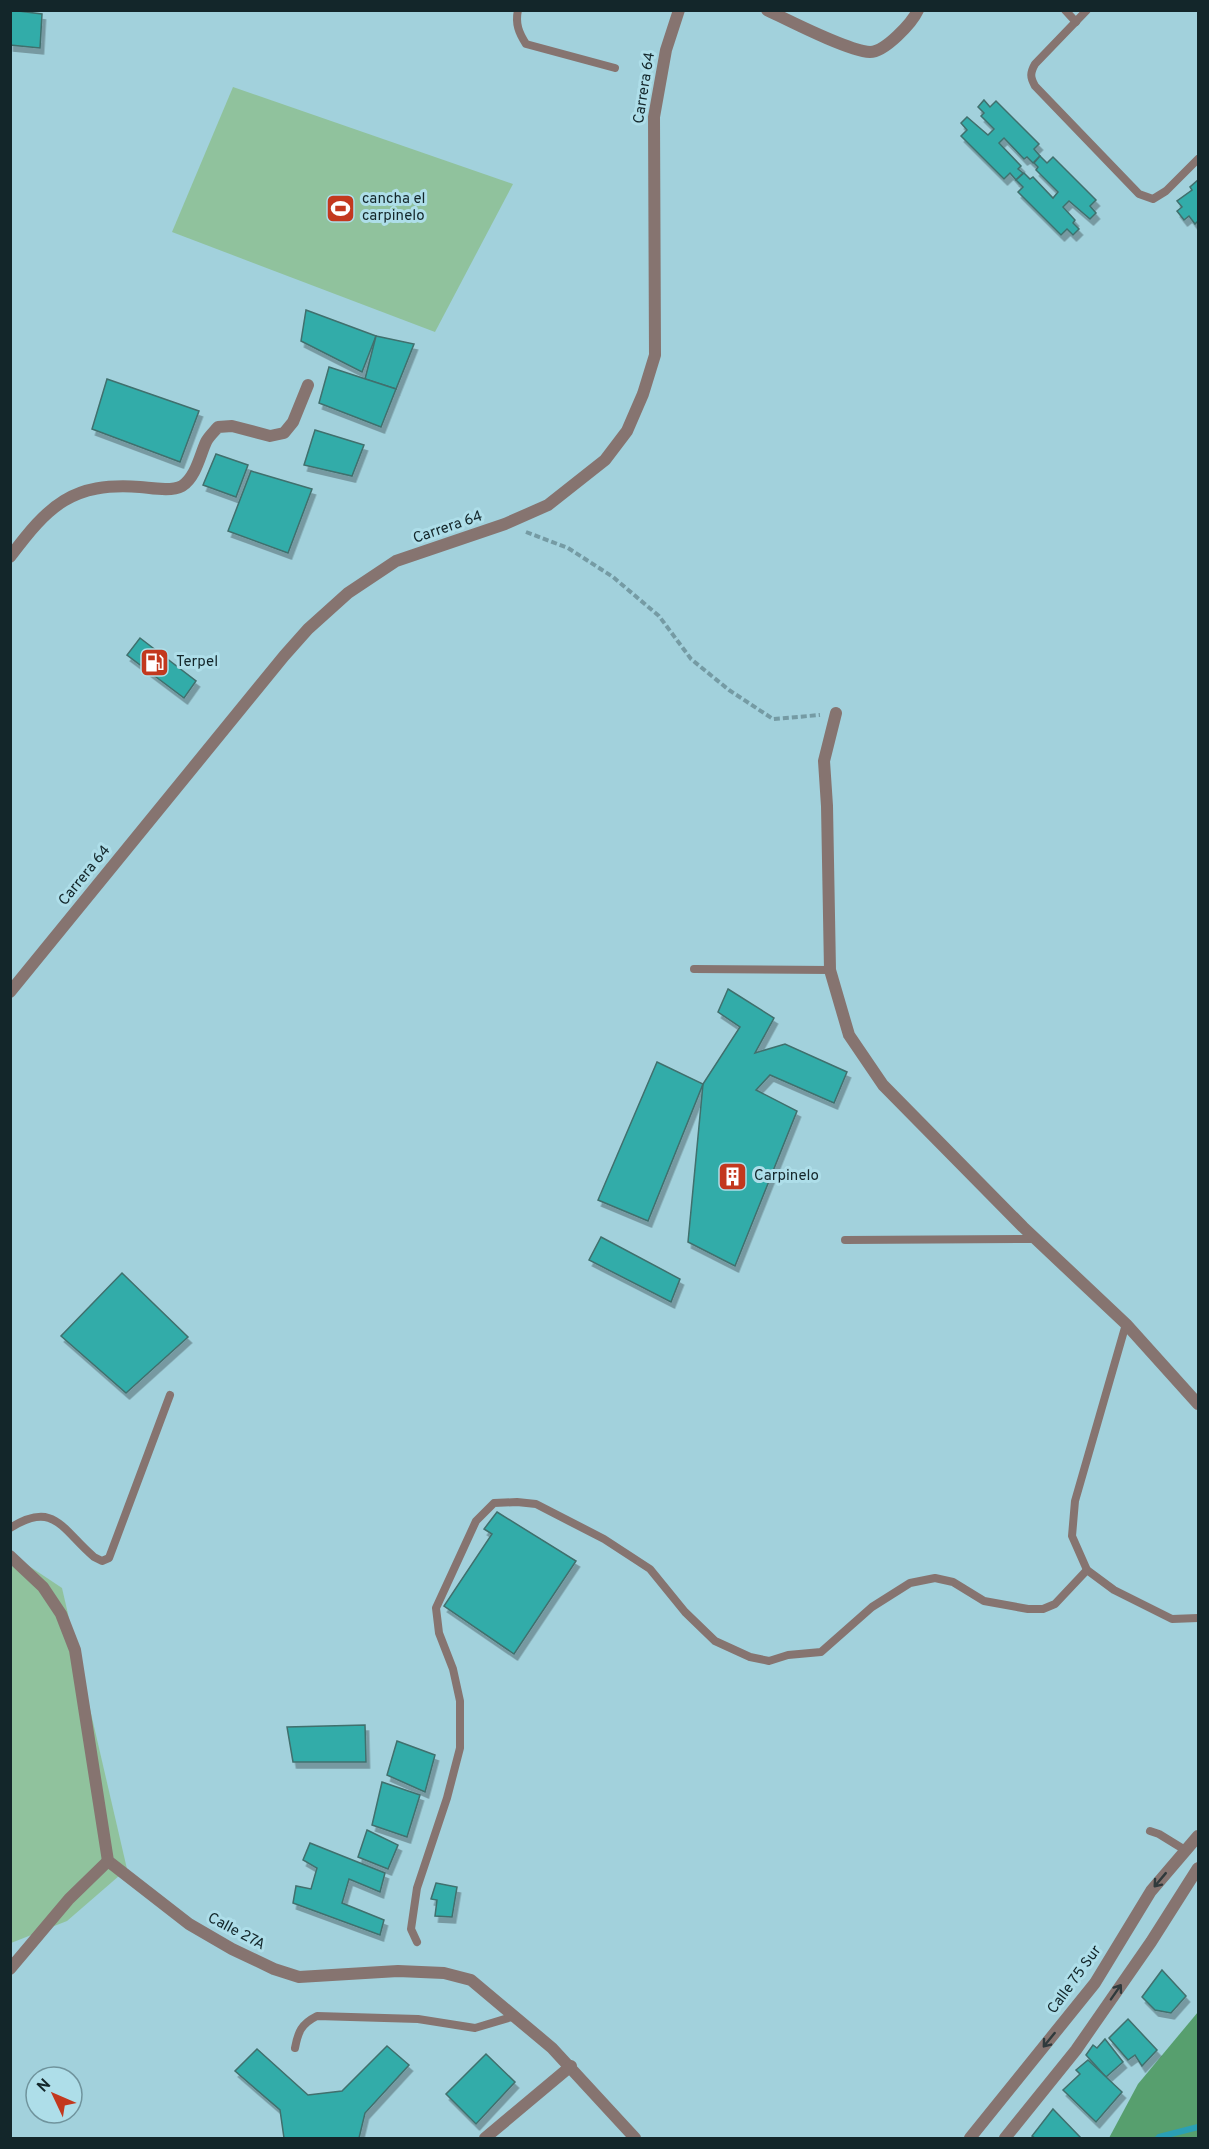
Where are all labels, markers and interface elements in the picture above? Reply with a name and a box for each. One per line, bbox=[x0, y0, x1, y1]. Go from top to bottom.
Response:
street label: Carrera 64 bbox=[630, 51, 660, 125]
place label: cancha el carpinelo bbox=[362, 190, 426, 226]
sports icon: cancha el carpinelo bbox=[325, 192, 357, 224]
street label: Carrera 64 bbox=[411, 507, 485, 549]
fuel station icon: Terpel bbox=[139, 646, 171, 678]
place label: Terpel bbox=[176, 653, 218, 672]
street label: Carrera 64 bbox=[55, 842, 115, 910]
building icon: Carpinelo bbox=[717, 1160, 749, 1192]
place label: Carpinelo bbox=[754, 1167, 819, 1186]
one-way arrow bbox=[1153, 1872, 1167, 1887]
street label: Calle 27A bbox=[204, 1909, 268, 1955]
street label: Calle 75 Sur bbox=[1044, 1942, 1106, 2018]
one-way arrow bbox=[1110, 1984, 1122, 2000]
one-way arrow bbox=[1043, 2032, 1056, 2048]
north arrow bbox=[24, 2065, 84, 2125]
text: N bbox=[33, 2075, 56, 2097]

